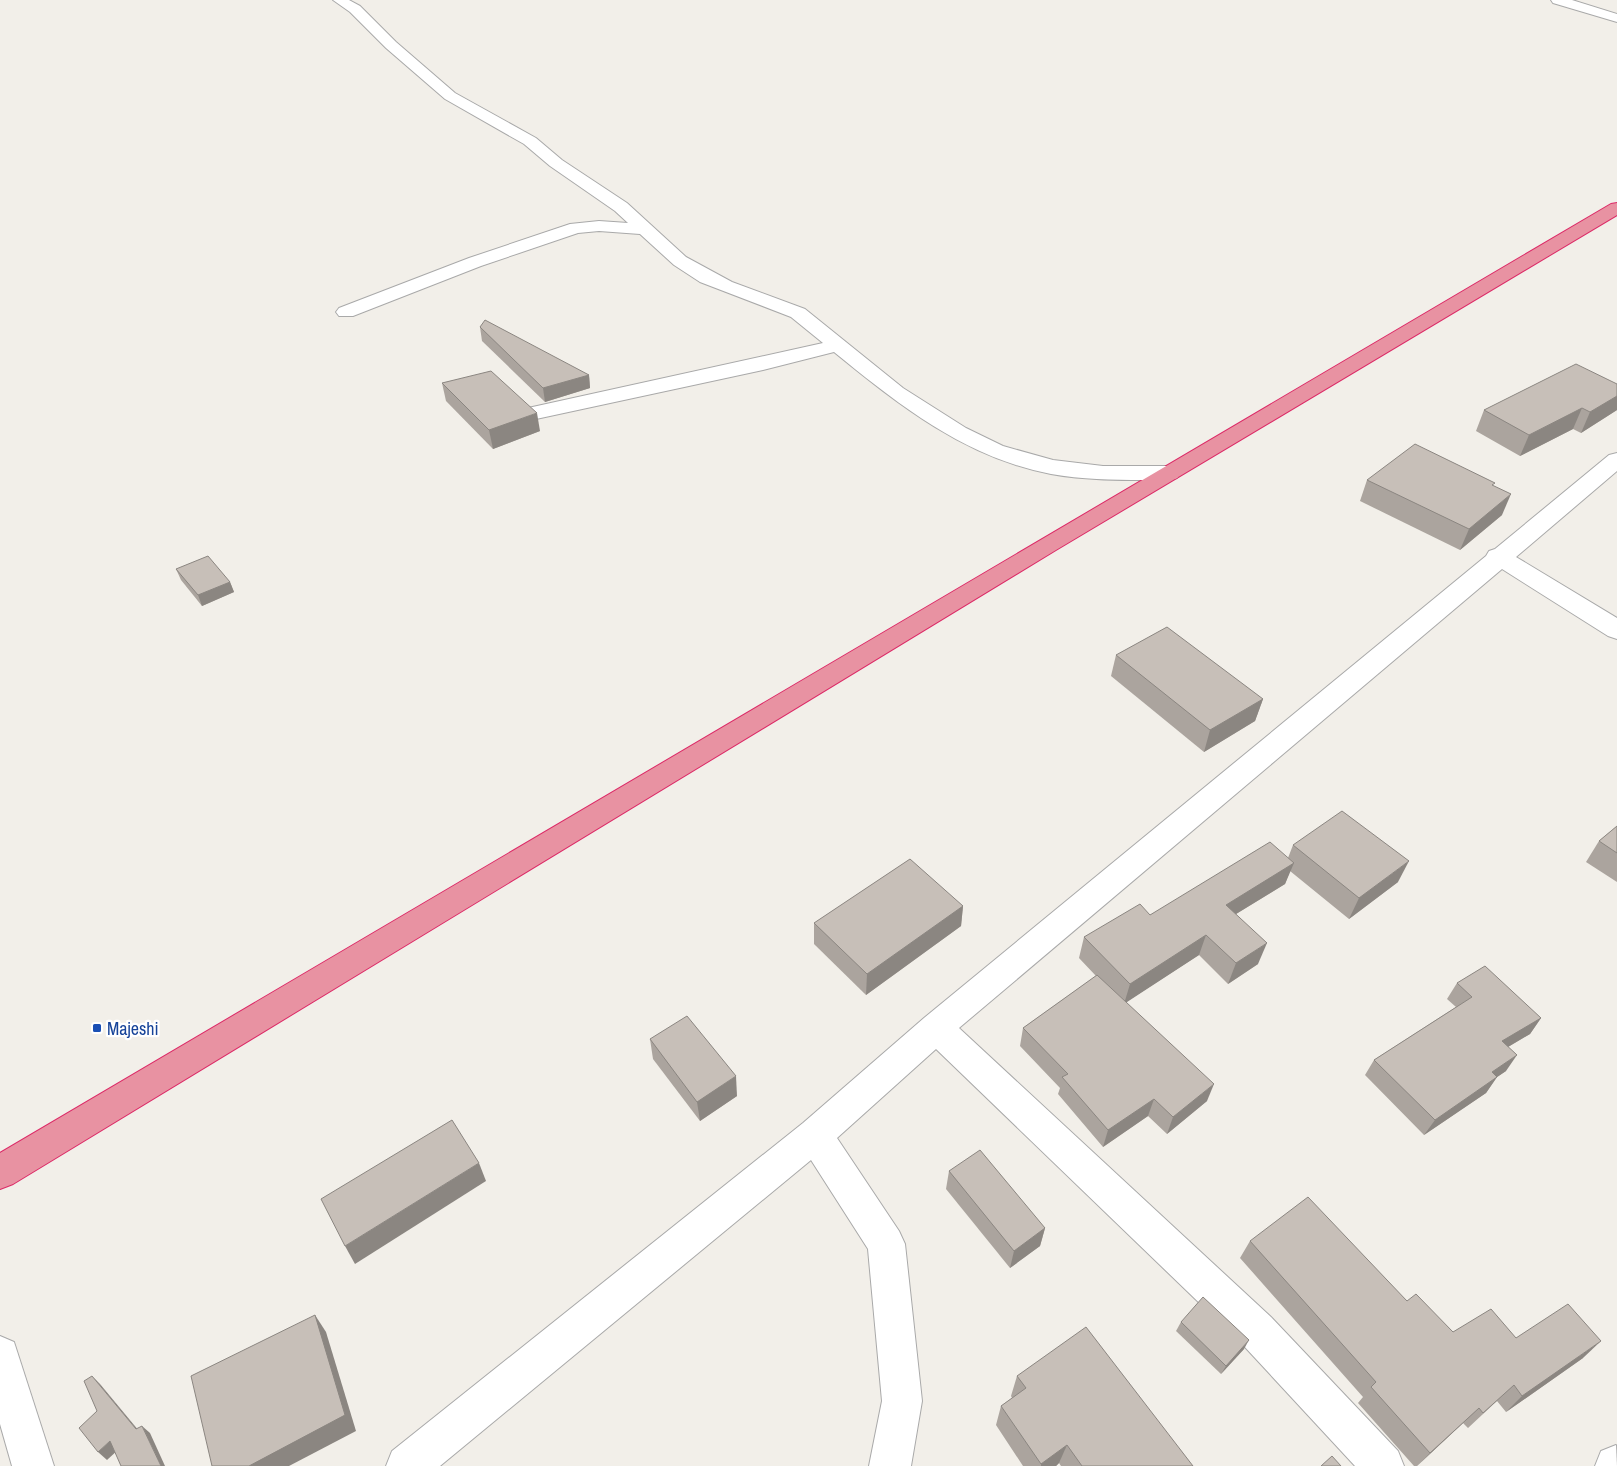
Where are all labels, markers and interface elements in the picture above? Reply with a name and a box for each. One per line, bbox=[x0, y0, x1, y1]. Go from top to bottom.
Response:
place label: Majeshi bbox=[107, 1016, 159, 1041]
marker: Majeshi bbox=[91, 1022, 103, 1034]

